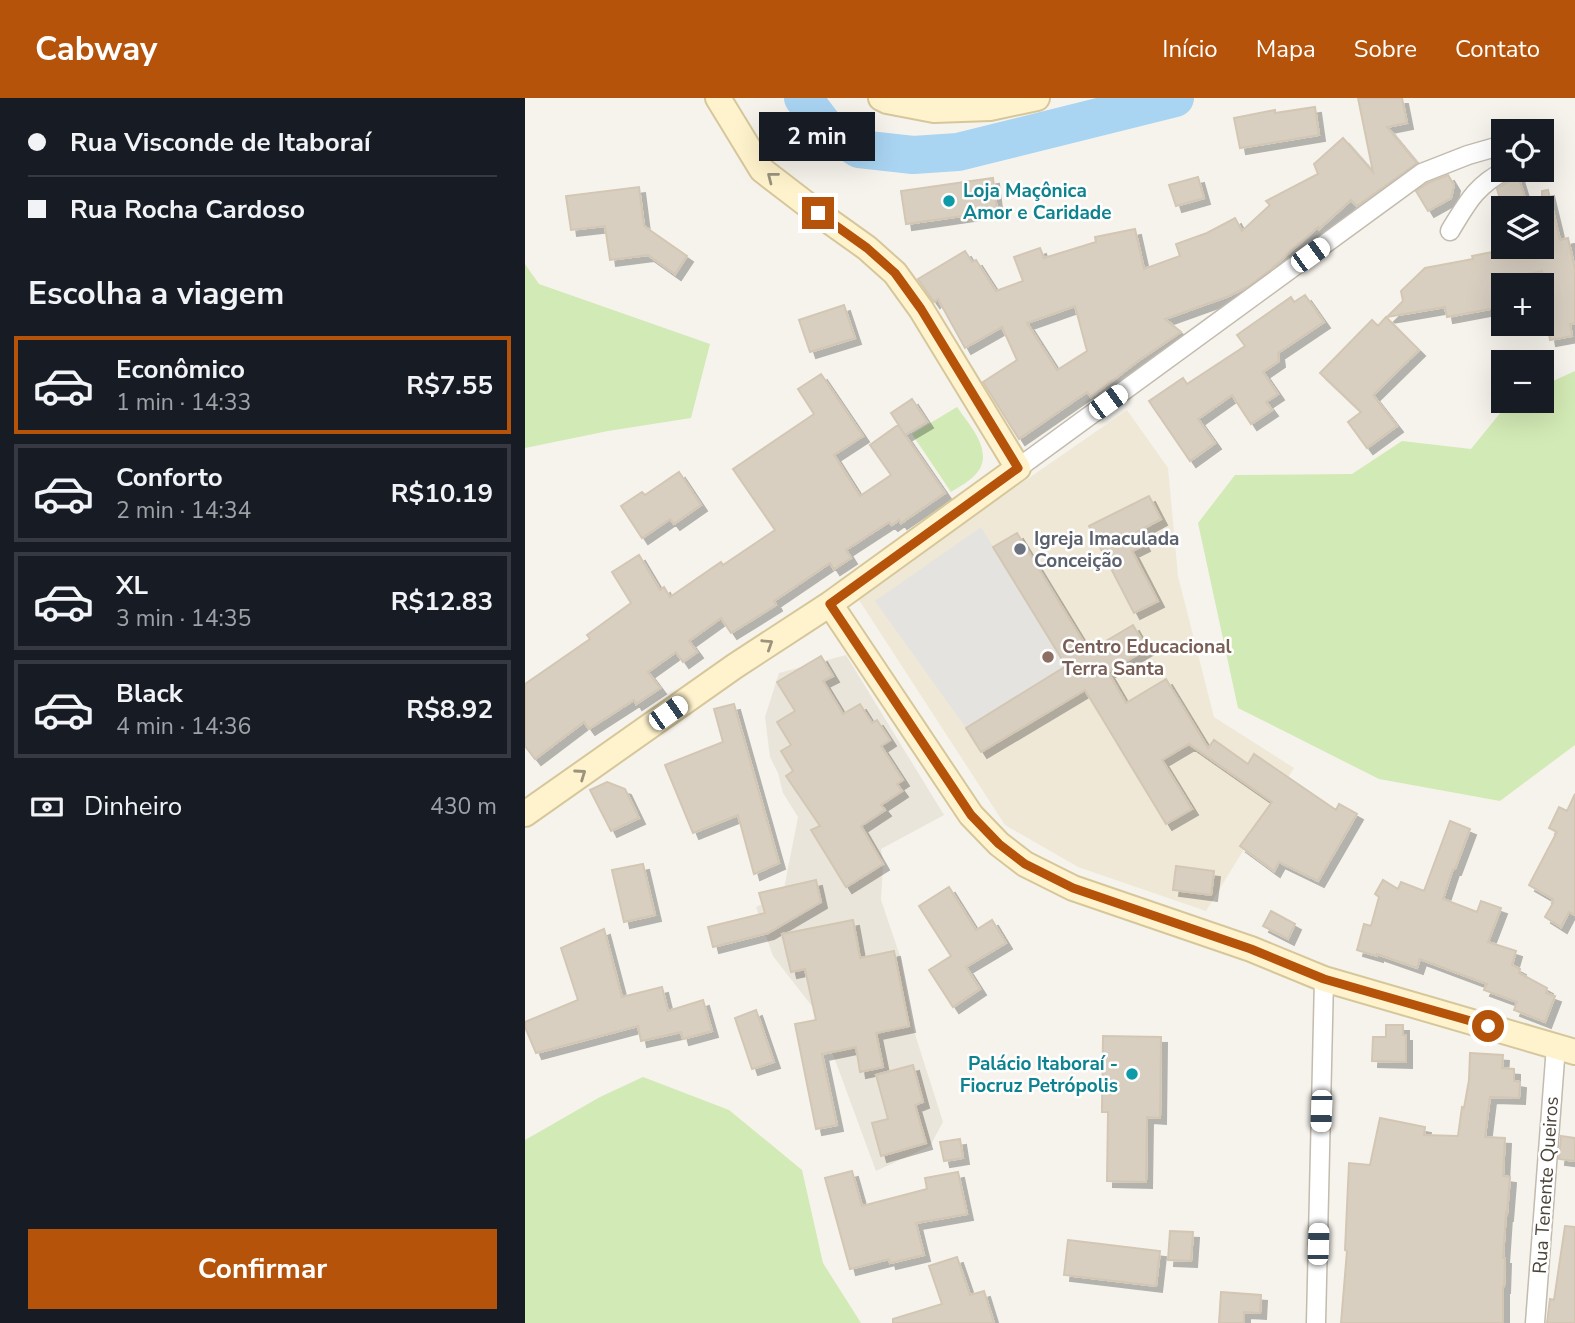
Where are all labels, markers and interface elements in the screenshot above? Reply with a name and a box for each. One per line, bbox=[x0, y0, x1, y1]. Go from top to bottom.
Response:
text: Cabway bbox=[35, 27, 157, 72]
text: Início bbox=[1162, 33, 1218, 65]
text: Mapa bbox=[1256, 33, 1316, 65]
text: Sobre bbox=[1354, 33, 1417, 65]
text: Contato bbox=[1455, 33, 1540, 65]
callout: 2 min bbox=[760, 111, 876, 160]
map controls bbox=[1491, 119, 1554, 413]
button: locate bbox=[1491, 119, 1554, 182]
text: 2 min bbox=[787, 121, 847, 152]
text: Rua Visconde de Itaboraí bbox=[70, 125, 371, 160]
one-way arrow bbox=[767, 173, 779, 186]
place label: Loja Maçônica Amor e Caridade bbox=[963, 178, 1112, 226]
text: Rua Rocha Cardoso bbox=[70, 192, 305, 227]
marker: Loja Maçônica Amor e Caridade bbox=[941, 193, 957, 209]
button: layers bbox=[1491, 196, 1554, 259]
route end bbox=[802, 197, 834, 229]
car bbox=[1287, 234, 1334, 276]
text: Escolha a viagem bbox=[28, 272, 284, 315]
button: + bbox=[1491, 273, 1554, 336]
button: − bbox=[1491, 350, 1554, 413]
text: Econômico bbox=[116, 352, 245, 387]
icon: car bbox=[32, 354, 95, 417]
text: R$7.55 bbox=[406, 368, 493, 403]
car bbox=[1085, 381, 1132, 423]
text: 1 min · 14:33 bbox=[116, 387, 251, 418]
text: Conforto bbox=[116, 460, 223, 495]
icon: car bbox=[32, 462, 95, 525]
text: R$10.19 bbox=[391, 476, 493, 511]
text: 2 min · 14:34 bbox=[116, 495, 251, 526]
place label: Igreja Imaculada Conceição bbox=[1034, 526, 1179, 574]
marker: Igreja Imaculada Conceição bbox=[1012, 541, 1028, 557]
text: XL bbox=[116, 568, 148, 603]
icon: car bbox=[32, 570, 95, 633]
text: R$12.83 bbox=[391, 584, 493, 619]
text: 3 min · 14:35 bbox=[116, 603, 251, 634]
place label: Centro Educacional Terra Santa bbox=[1062, 634, 1232, 682]
one-way arrow bbox=[760, 640, 773, 653]
marker: Centro Educacional Terra Santa bbox=[1040, 649, 1056, 665]
text: Black bbox=[116, 676, 183, 711]
icon: car bbox=[32, 678, 95, 741]
text: R$8.92 bbox=[406, 692, 493, 727]
car bbox=[645, 692, 692, 734]
text: 4 min · 14:36 bbox=[116, 711, 251, 742]
one-way arrow bbox=[573, 770, 586, 782]
icon: cash bbox=[28, 788, 66, 826]
text: Dinheiro bbox=[84, 789, 182, 824]
text: 430 m bbox=[430, 791, 497, 822]
route start bbox=[1472, 1010, 1504, 1042]
place label: Palácio Itaboraí - Fiocruz Petrópolis bbox=[960, 1051, 1118, 1099]
marker: Palácio Itaboraí - Fiocruz Petrópolis bbox=[1124, 1066, 1140, 1082]
car bbox=[1310, 1090, 1333, 1132]
street label: Rua Tenente Queiros bbox=[1527, 1095, 1565, 1275]
car bbox=[1307, 1223, 1330, 1265]
button: Confirmar bbox=[28, 1229, 497, 1309]

